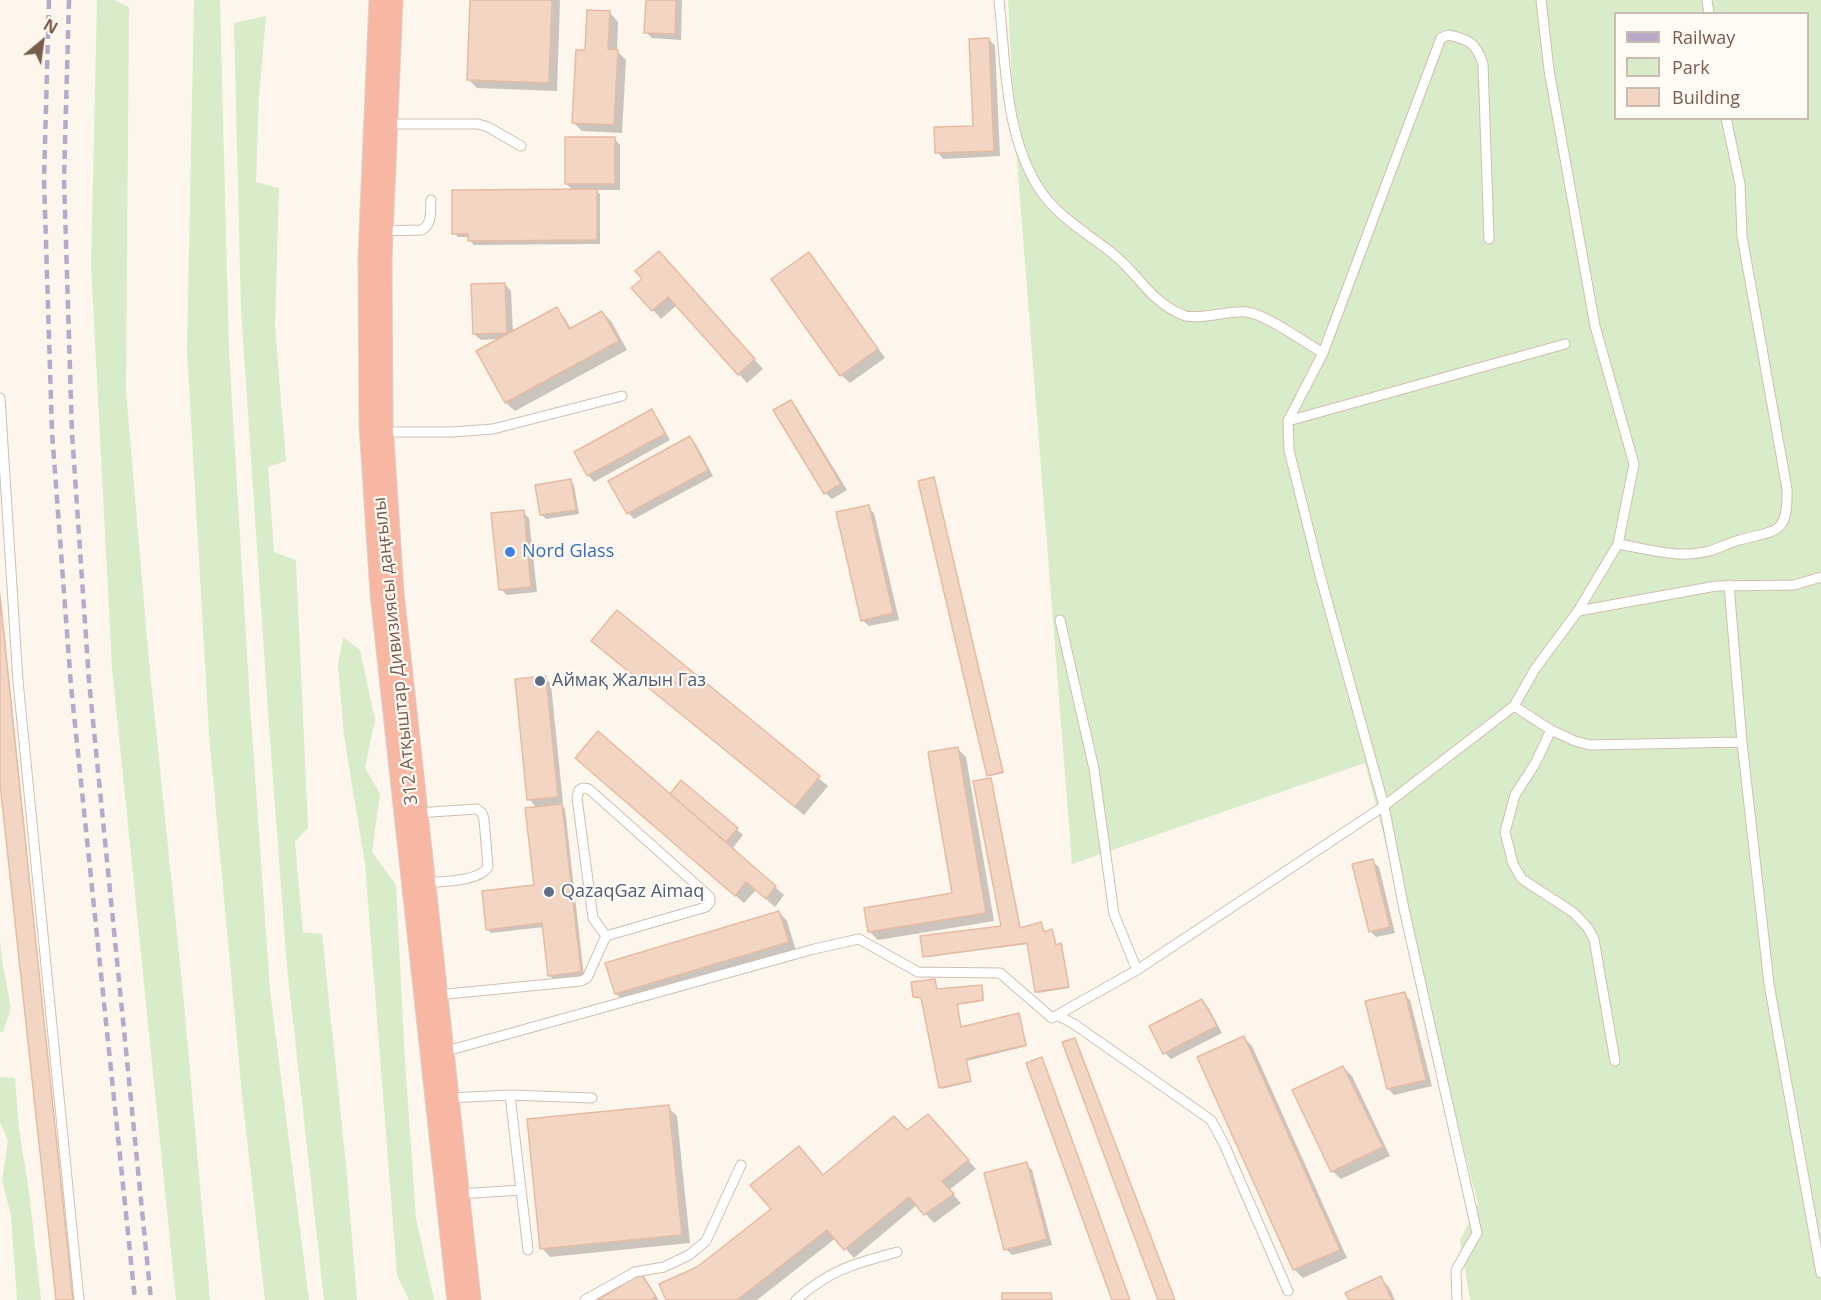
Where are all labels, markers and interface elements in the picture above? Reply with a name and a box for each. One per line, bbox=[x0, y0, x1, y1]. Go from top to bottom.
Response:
north arrow bbox=[12, 12, 72, 72]
legend bbox=[1614, 12, 1809, 120]
text: N bbox=[40, 13, 62, 39]
text: Railway bbox=[1672, 25, 1735, 49]
text: Park bbox=[1672, 55, 1710, 79]
text: Building bbox=[1672, 85, 1740, 109]
street label: 312 Атқыштар Дивизиясы даңғылы bbox=[369, 496, 423, 806]
place label: Nord Glass bbox=[522, 541, 614, 563]
marker: Nord Glass bbox=[503, 545, 517, 559]
place label: Аймақ Жалын Газ bbox=[552, 670, 706, 692]
marker: Аймақ Жалын Газ bbox=[533, 674, 547, 688]
place label: QazaqGaz Aimaq bbox=[561, 881, 704, 903]
marker: QazaqGaz Aimaq bbox=[542, 885, 556, 899]

